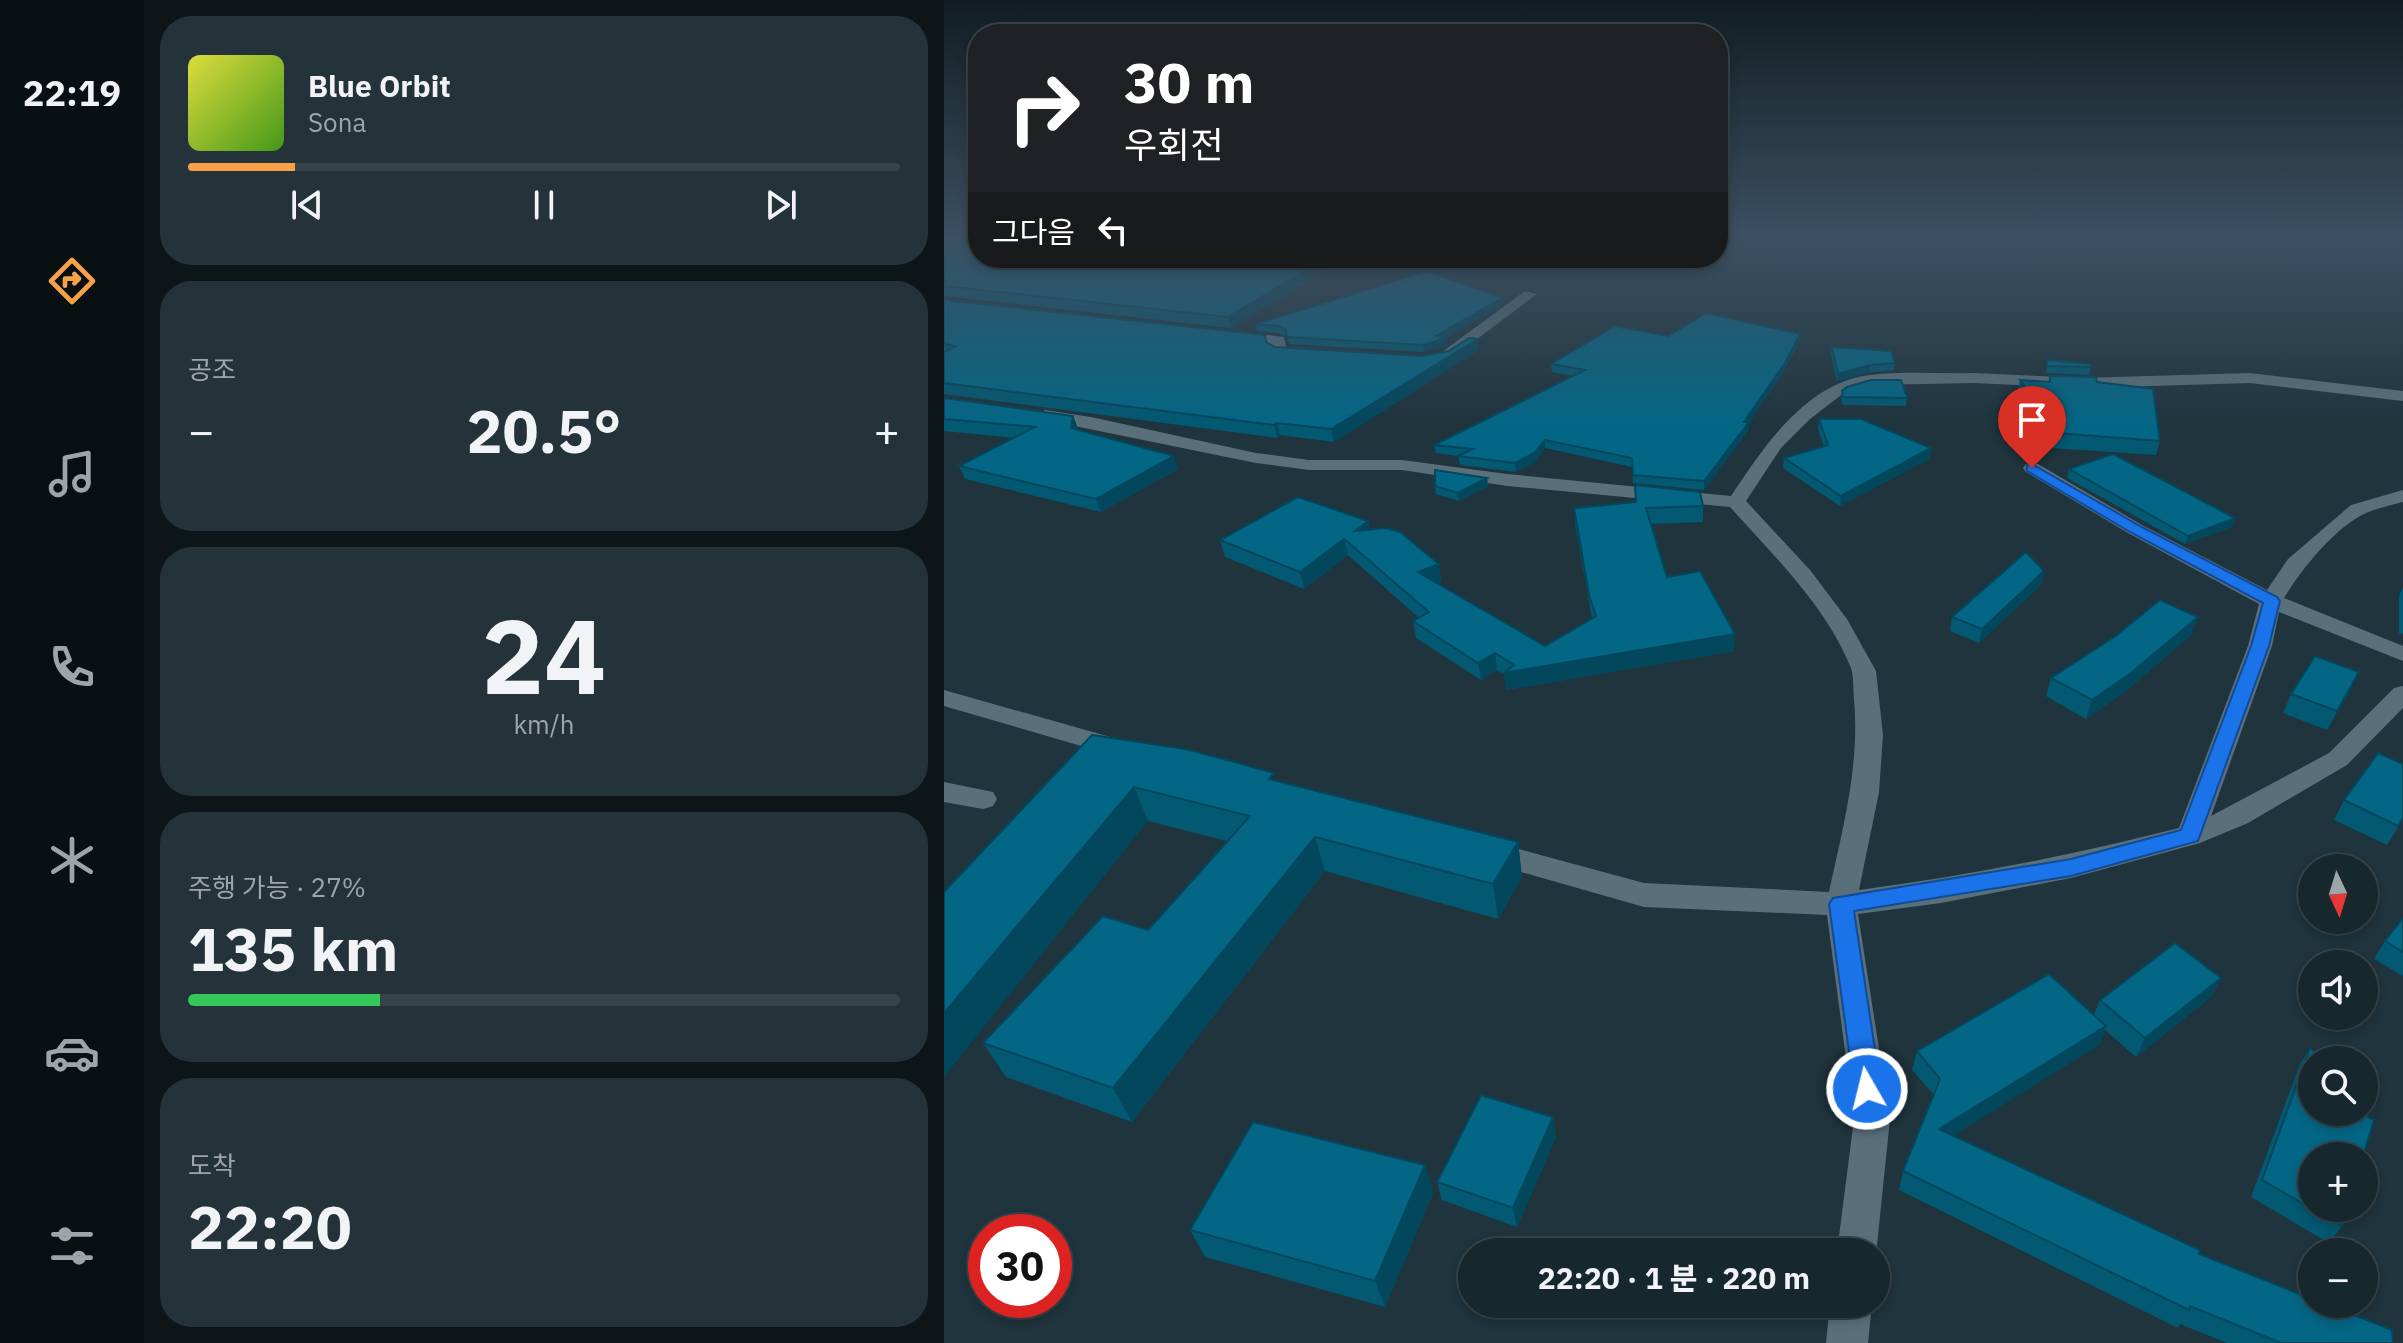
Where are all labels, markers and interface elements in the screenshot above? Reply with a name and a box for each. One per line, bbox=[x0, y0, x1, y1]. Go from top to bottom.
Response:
text: 30 m bbox=[1124, 46, 1254, 118]
icon: right bbox=[992, 56, 1096, 160]
text: Blue Orbit bbox=[308, 66, 451, 105]
text: 22:19 bbox=[23, 69, 121, 116]
text: Sona bbox=[308, 105, 366, 139]
text: 우회전 bbox=[1124, 121, 1223, 168]
icon: previous bbox=[285, 183, 329, 227]
icon: pause bbox=[522, 183, 566, 227]
icon: next bbox=[759, 183, 803, 227]
icon: left bbox=[1091, 208, 1135, 252]
text: 그다음 bbox=[992, 212, 1075, 251]
icon: directions bbox=[44, 253, 100, 309]
text: 공조 bbox=[188, 352, 236, 386]
pin bbox=[1998, 386, 2066, 468]
text: 20.5° bbox=[467, 391, 621, 470]
icon: arrive bbox=[2010, 398, 2054, 442]
text: − bbox=[188, 402, 214, 459]
text: + bbox=[874, 402, 900, 459]
icon: music bbox=[44, 446, 100, 502]
text: 24 bbox=[482, 587, 606, 723]
icon: phone bbox=[44, 639, 100, 695]
text: km/h bbox=[513, 707, 575, 741]
icon: climate bbox=[44, 832, 100, 888]
north arrow bbox=[2298, 854, 2378, 934]
map controls bbox=[2298, 854, 2378, 1318]
text: 주행 가능 · 27% bbox=[188, 870, 366, 904]
text: 135 km bbox=[188, 909, 398, 988]
button: sound bbox=[2298, 950, 2378, 1030]
icon: car bbox=[44, 1025, 100, 1081]
button: search bbox=[2298, 1046, 2378, 1126]
position arrow bbox=[1825, 1047, 1909, 1131]
button: + bbox=[2298, 1142, 2378, 1222]
text: 도착 bbox=[188, 1148, 236, 1182]
text: 22:20 bbox=[188, 1187, 352, 1266]
speed limit sign: 30 bbox=[968, 1214, 1072, 1318]
icon: filters bbox=[44, 1218, 100, 1274]
button: − bbox=[2298, 1238, 2378, 1318]
text: 22:20 · 1 분 · 220 m bbox=[1538, 1258, 1810, 1297]

